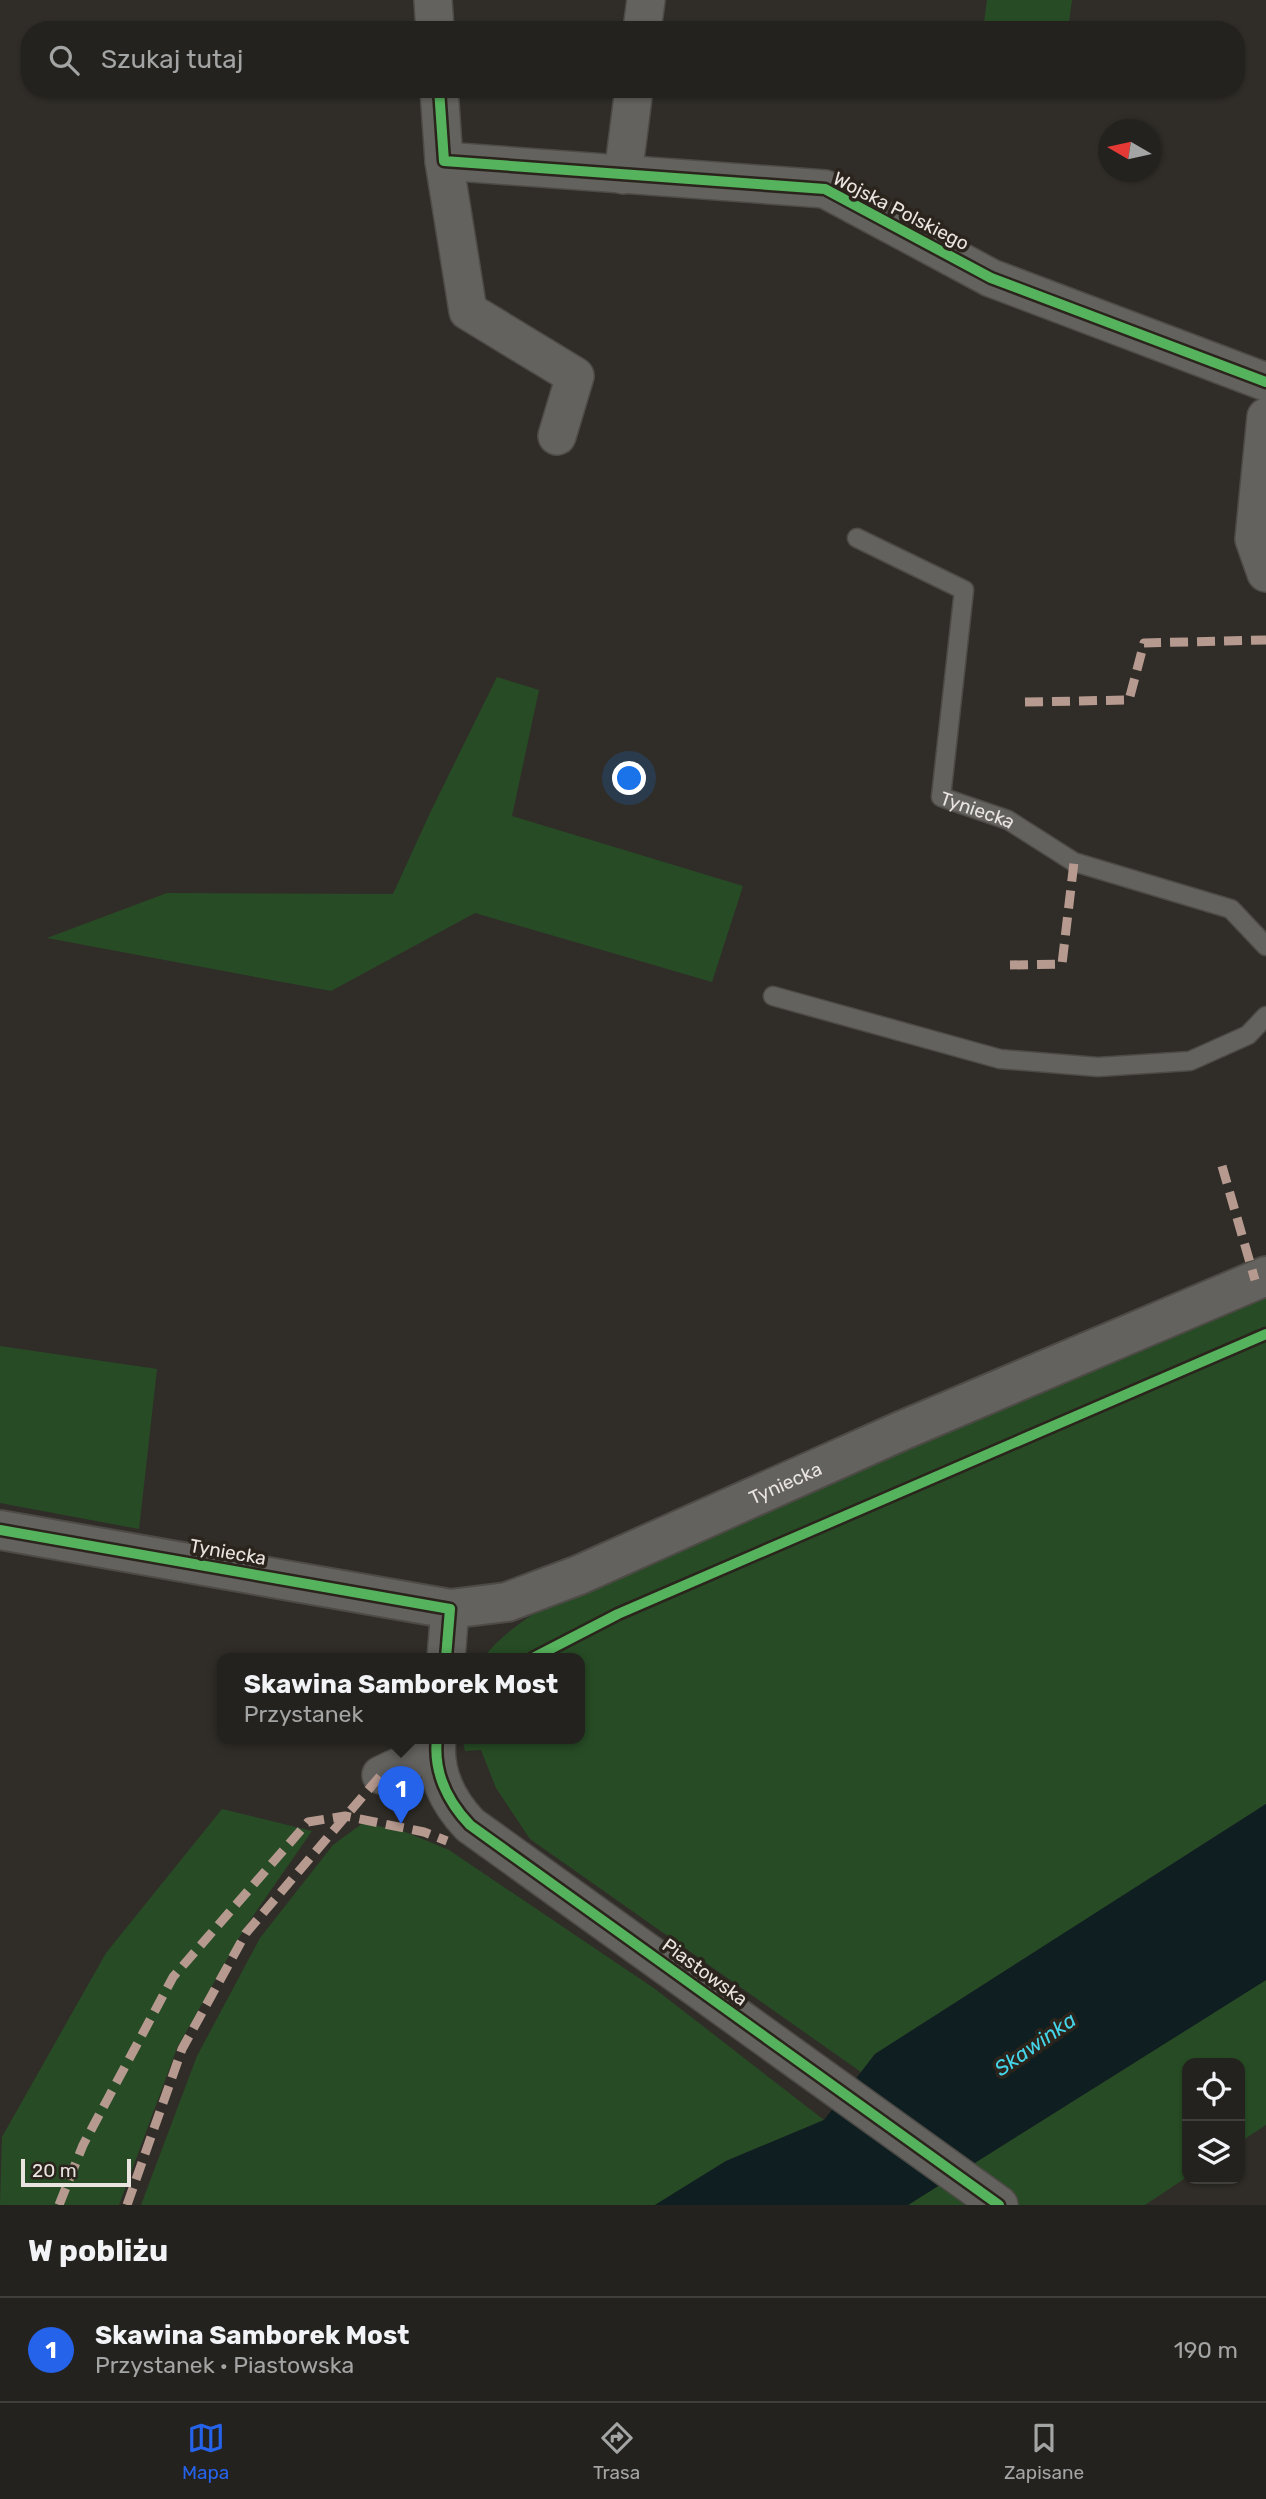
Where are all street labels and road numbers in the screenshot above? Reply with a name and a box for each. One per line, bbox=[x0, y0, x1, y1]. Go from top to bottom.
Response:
street label: Wojska Polskiego bbox=[829, 167, 973, 255]
street label: Tyniecka bbox=[937, 786, 1020, 833]
street label: Tyniecka bbox=[745, 1457, 825, 1509]
street label: Tyniecka bbox=[188, 1534, 268, 1570]
street label: Piastowska bbox=[658, 1933, 752, 2011]

